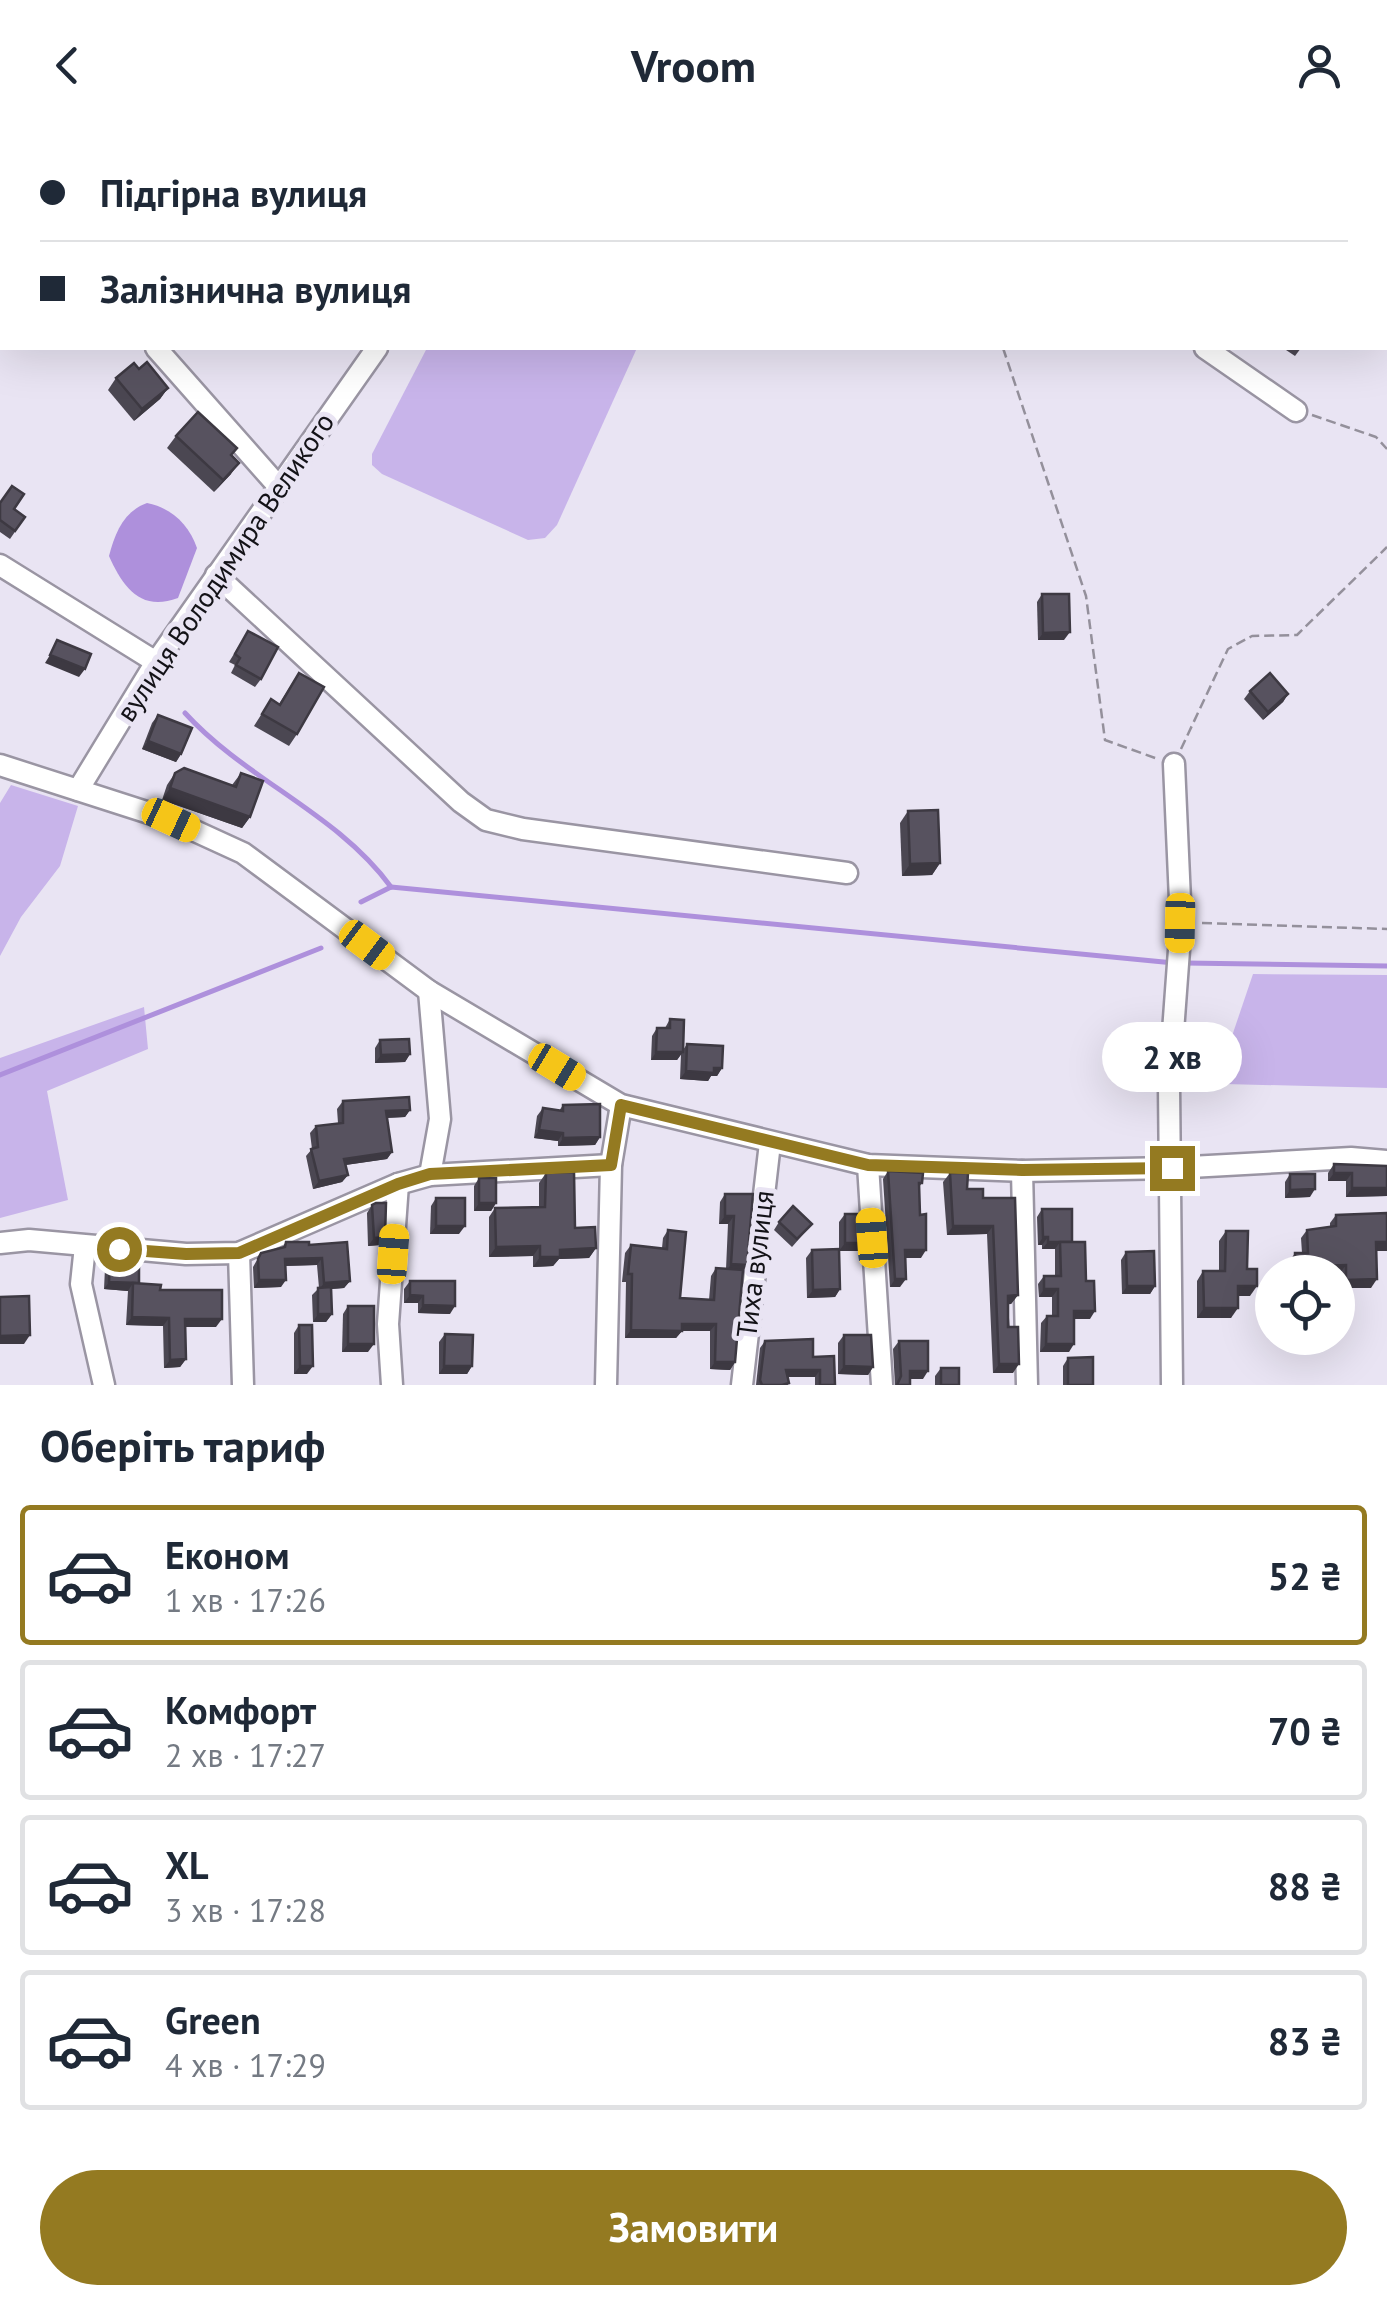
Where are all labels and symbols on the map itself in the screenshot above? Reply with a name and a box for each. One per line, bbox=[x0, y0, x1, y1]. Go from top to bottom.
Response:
street label: вулиця Володимира Великого bbox=[107, 405, 342, 728]
car bbox=[137, 794, 205, 846]
car bbox=[1164, 893, 1196, 953]
car bbox=[334, 915, 400, 975]
callout: 2 хв bbox=[1102, 1023, 1242, 1093]
car bbox=[524, 1039, 590, 1095]
route end bbox=[1150, 1146, 1195, 1191]
street label: Тиха вулиця bbox=[727, 1188, 782, 1340]
car bbox=[855, 1207, 889, 1269]
car bbox=[376, 1223, 410, 1285]
route start bbox=[97, 1227, 142, 1272]

